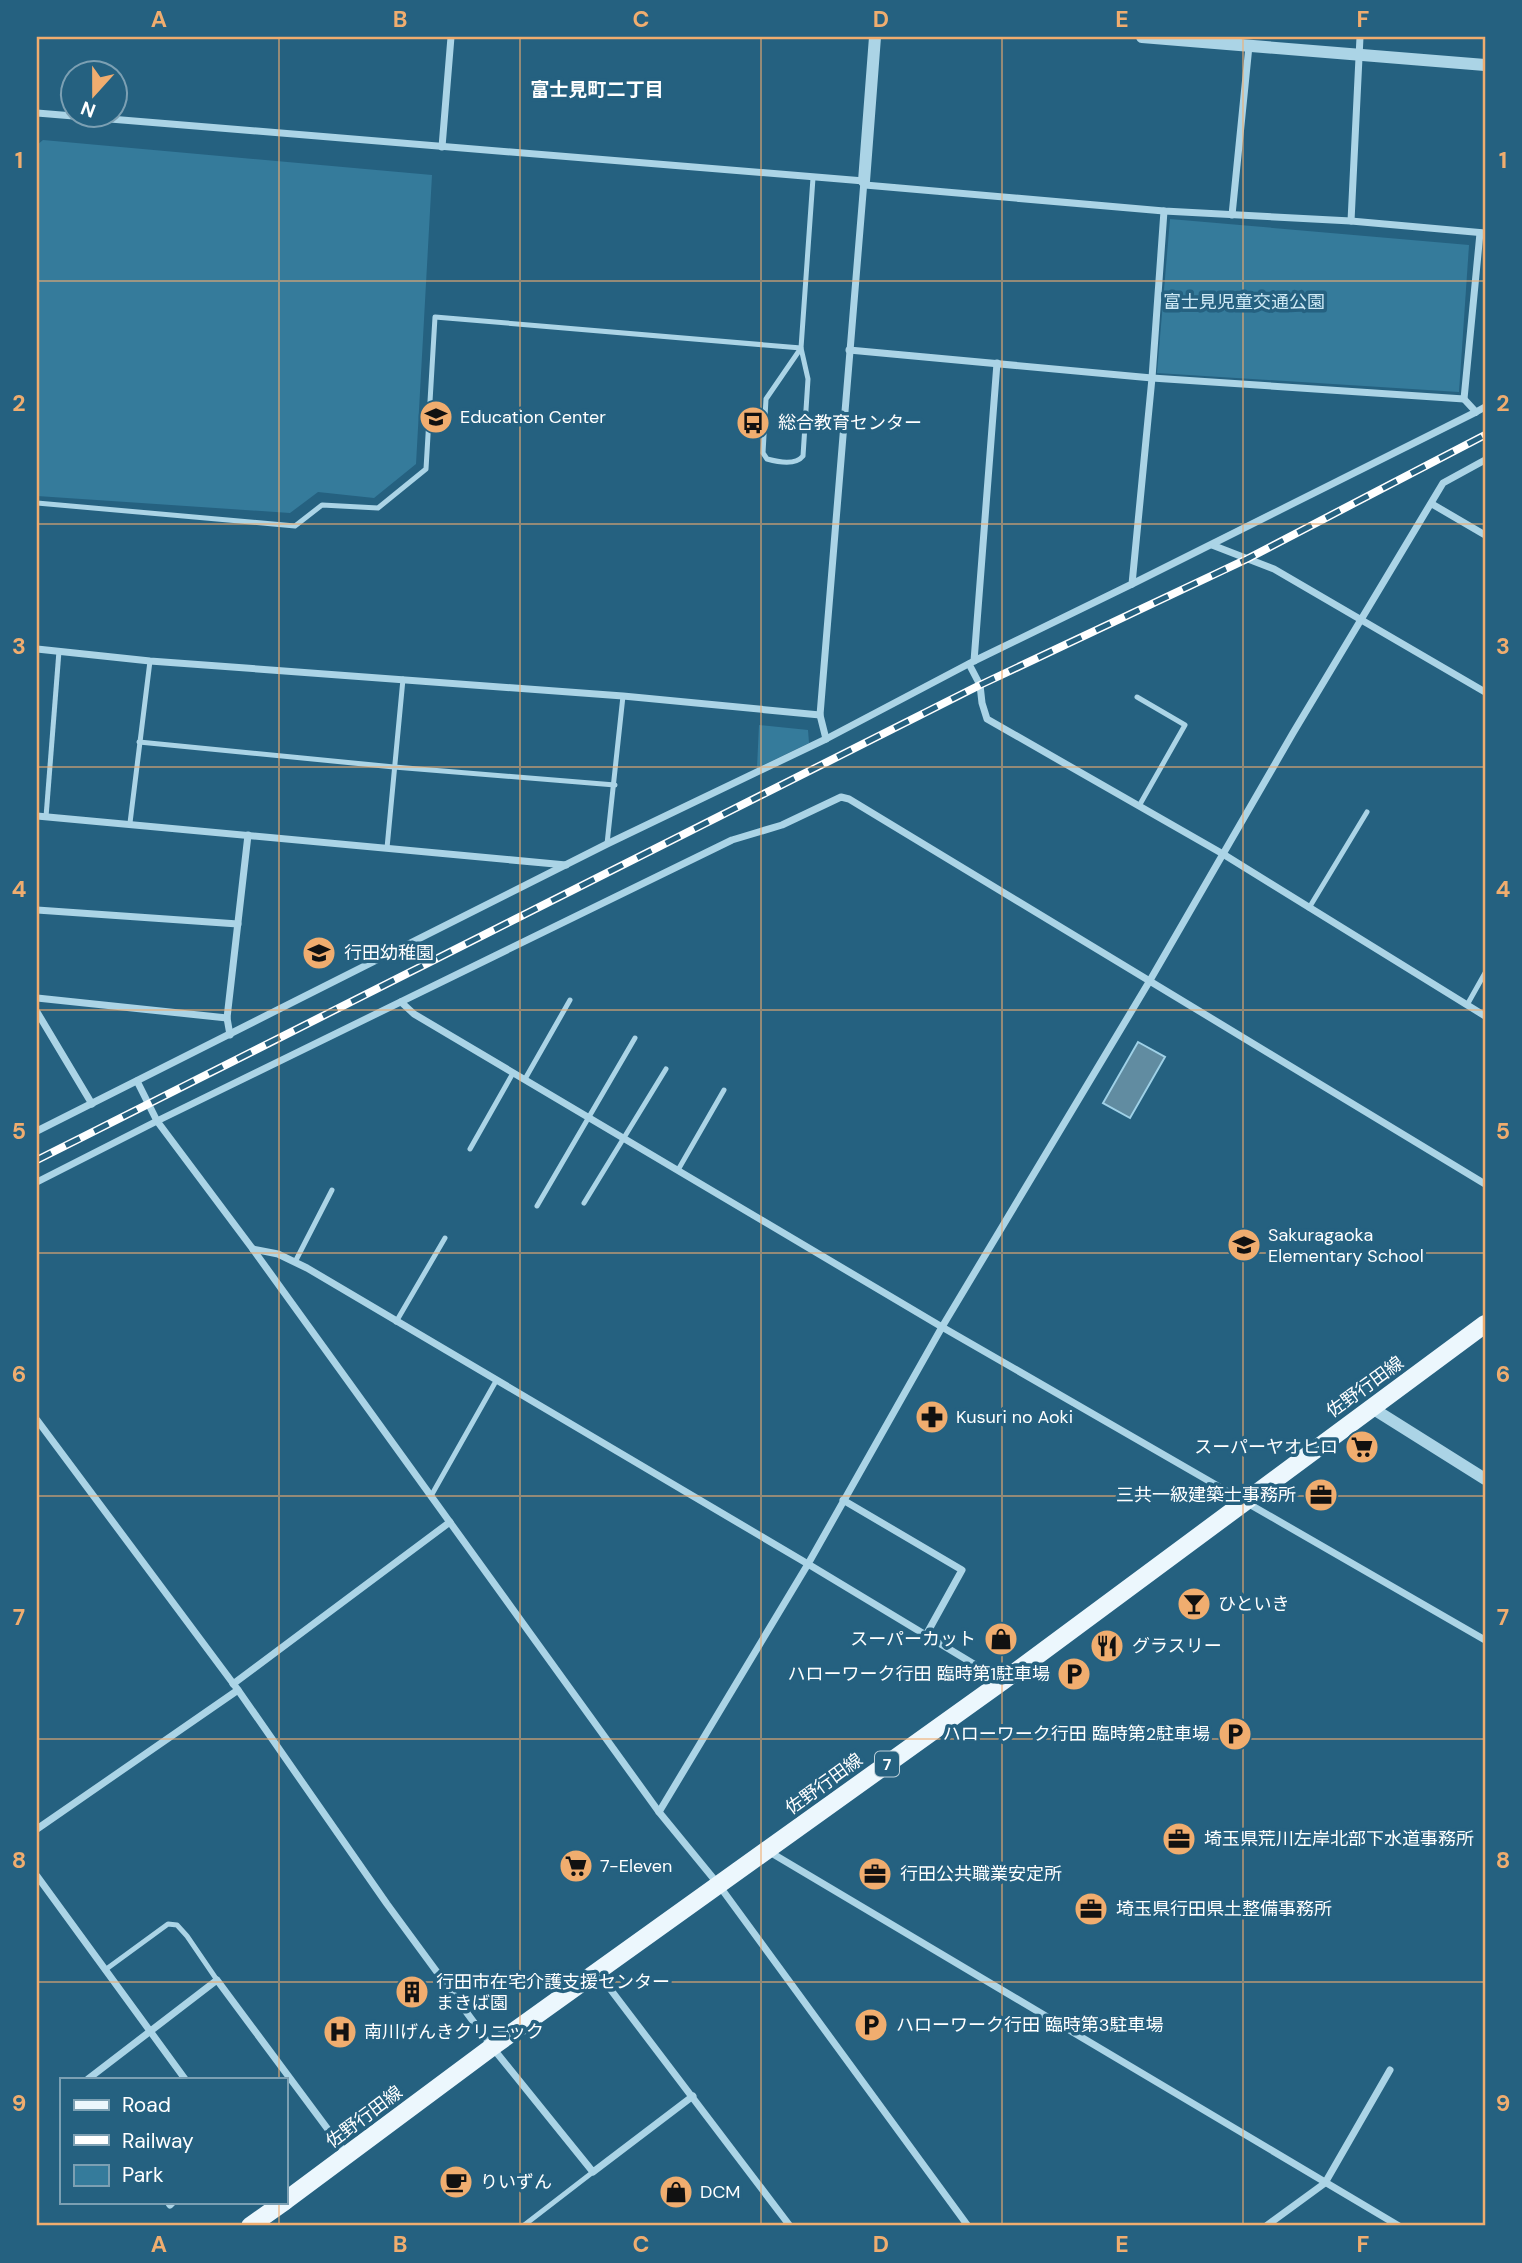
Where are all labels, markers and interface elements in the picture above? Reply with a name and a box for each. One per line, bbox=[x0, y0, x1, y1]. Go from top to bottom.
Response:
text: A bbox=[151, 4, 167, 34]
text: B bbox=[393, 4, 407, 34]
text: C bbox=[633, 4, 649, 34]
text: D bbox=[873, 4, 889, 34]
text: E bbox=[1115, 4, 1129, 34]
text: F bbox=[1357, 4, 1370, 34]
north arrow bbox=[60, 60, 130, 130]
district label: 富士見町二丁目 bbox=[530, 77, 664, 102]
text: N bbox=[77, 95, 99, 124]
text: 1 bbox=[15, 145, 23, 175]
text: 1 bbox=[1499, 145, 1507, 175]
park label: 富士見児童交通公園 bbox=[1163, 290, 1325, 314]
text: 2 bbox=[12, 388, 26, 418]
text: 2 bbox=[1496, 388, 1510, 418]
school or university icon: Education Center bbox=[417, 398, 455, 436]
bus stop icon: 総合教育センター bbox=[734, 404, 772, 442]
place label: Education Center bbox=[460, 405, 606, 429]
place label: 総合教育センター bbox=[778, 411, 922, 435]
text: 3 bbox=[12, 631, 26, 661]
text: 3 bbox=[1496, 631, 1510, 661]
text: 4 bbox=[12, 874, 27, 904]
text: 4 bbox=[1496, 874, 1511, 904]
school or university icon: 行田幼稚園 bbox=[300, 934, 338, 972]
place label: 行田幼稚園 bbox=[344, 941, 434, 965]
text: 5 bbox=[12, 1116, 26, 1146]
text: 5 bbox=[1496, 1116, 1510, 1146]
place label: Sakuragaoka Elementary School bbox=[1268, 1223, 1424, 1268]
school or university icon: Sakuragaoka Elementary School bbox=[1225, 1226, 1263, 1264]
street label: 佐野行田線 bbox=[1322, 1351, 1408, 1423]
text: 6 bbox=[12, 1359, 26, 1389]
text: 6 bbox=[1496, 1359, 1510, 1389]
pharmacy icon: Kusuri no Aoki bbox=[913, 1398, 951, 1436]
place label: Kusuri no Aoki bbox=[956, 1405, 1073, 1429]
supermarket icon: スーパーヤオヒロ bbox=[1343, 1428, 1381, 1466]
place label: スーパーヤオヒロ bbox=[1194, 1435, 1338, 1459]
office icon: 三共一級建築士事務所 bbox=[1302, 1476, 1340, 1514]
place label: 三共一級建築士事務所 bbox=[1116, 1483, 1296, 1507]
bar icon: ひといき bbox=[1175, 1585, 1213, 1623]
place label: ひといき bbox=[1218, 1592, 1289, 1616]
text: 7 bbox=[13, 1602, 25, 1632]
text: 7 bbox=[1497, 1602, 1509, 1632]
shop icon: スーパーカット bbox=[982, 1620, 1020, 1658]
place label: スーパーカット bbox=[850, 1627, 976, 1651]
restaurant icon: グラスリー bbox=[1088, 1627, 1126, 1665]
place label: グラスリー bbox=[1132, 1634, 1222, 1658]
parking icon: ハローワーク行田 臨時第1駐車場 bbox=[1055, 1655, 1093, 1693]
place label: ハローワーク行田 臨時第1駐車場 bbox=[788, 1662, 1050, 1686]
parking icon: ハローワーク行田 臨時第2駐車場 bbox=[1216, 1715, 1254, 1753]
place label: ハローワーク行田 臨時第2駐車場 bbox=[943, 1722, 1210, 1746]
street label: 佐野行田線 bbox=[781, 1748, 867, 1820]
road number: 7 bbox=[875, 1752, 899, 1776]
office icon: 埼玉県荒川左岸北部下水道事務所 bbox=[1160, 1820, 1198, 1858]
place label: 埼玉県荒川左岸北部下水道事務所 bbox=[1204, 1827, 1474, 1851]
text: 8 bbox=[12, 1845, 26, 1875]
text: 8 bbox=[1496, 1845, 1510, 1875]
supermarket icon: 7-Eleven bbox=[557, 1847, 595, 1885]
place label: 7-Eleven bbox=[600, 1854, 672, 1878]
office icon: 行田公共職業安定所 bbox=[856, 1855, 894, 1893]
place label: 行田公共職業安定所 bbox=[900, 1862, 1062, 1886]
office icon: 埼玉県行田県土整備事務所 bbox=[1072, 1890, 1110, 1928]
place label: 埼玉県行田県土整備事務所 bbox=[1116, 1897, 1332, 1921]
place label: 行田市在宅介護支援センター まきば園 bbox=[436, 1970, 670, 2015]
building icon: 行田市在宅介護支援センター まきば園 bbox=[393, 1973, 431, 2011]
parking icon: ハローワーク行田 臨時第3駐車場 bbox=[852, 2006, 890, 2044]
hospital icon: 南川げんきクリニック bbox=[321, 2013, 359, 2051]
place label: ハローワーク行田 臨時第3駐車場 bbox=[896, 2013, 1163, 2037]
place label: 南川げんきクリニック bbox=[364, 2020, 544, 2044]
legend bbox=[60, 2078, 287, 2204]
street label: 佐野行田線 bbox=[321, 2080, 407, 2154]
text: 9 bbox=[12, 2088, 26, 2118]
text: 9 bbox=[1496, 2088, 1510, 2118]
text: Road bbox=[122, 2091, 171, 2119]
text: Railway bbox=[122, 2127, 194, 2155]
text: Park bbox=[122, 2161, 164, 2189]
cafe icon: りいずん bbox=[437, 2163, 475, 2201]
place label: りいずん bbox=[480, 2170, 552, 2194]
shop icon: DCM bbox=[657, 2173, 695, 2211]
place label: DCM bbox=[700, 2180, 740, 2204]
text: A bbox=[151, 2229, 167, 2259]
text: B bbox=[393, 2229, 407, 2259]
text: C bbox=[633, 2229, 649, 2259]
text: D bbox=[873, 2229, 889, 2259]
text: E bbox=[1115, 2229, 1129, 2259]
text: F bbox=[1357, 2229, 1370, 2259]

